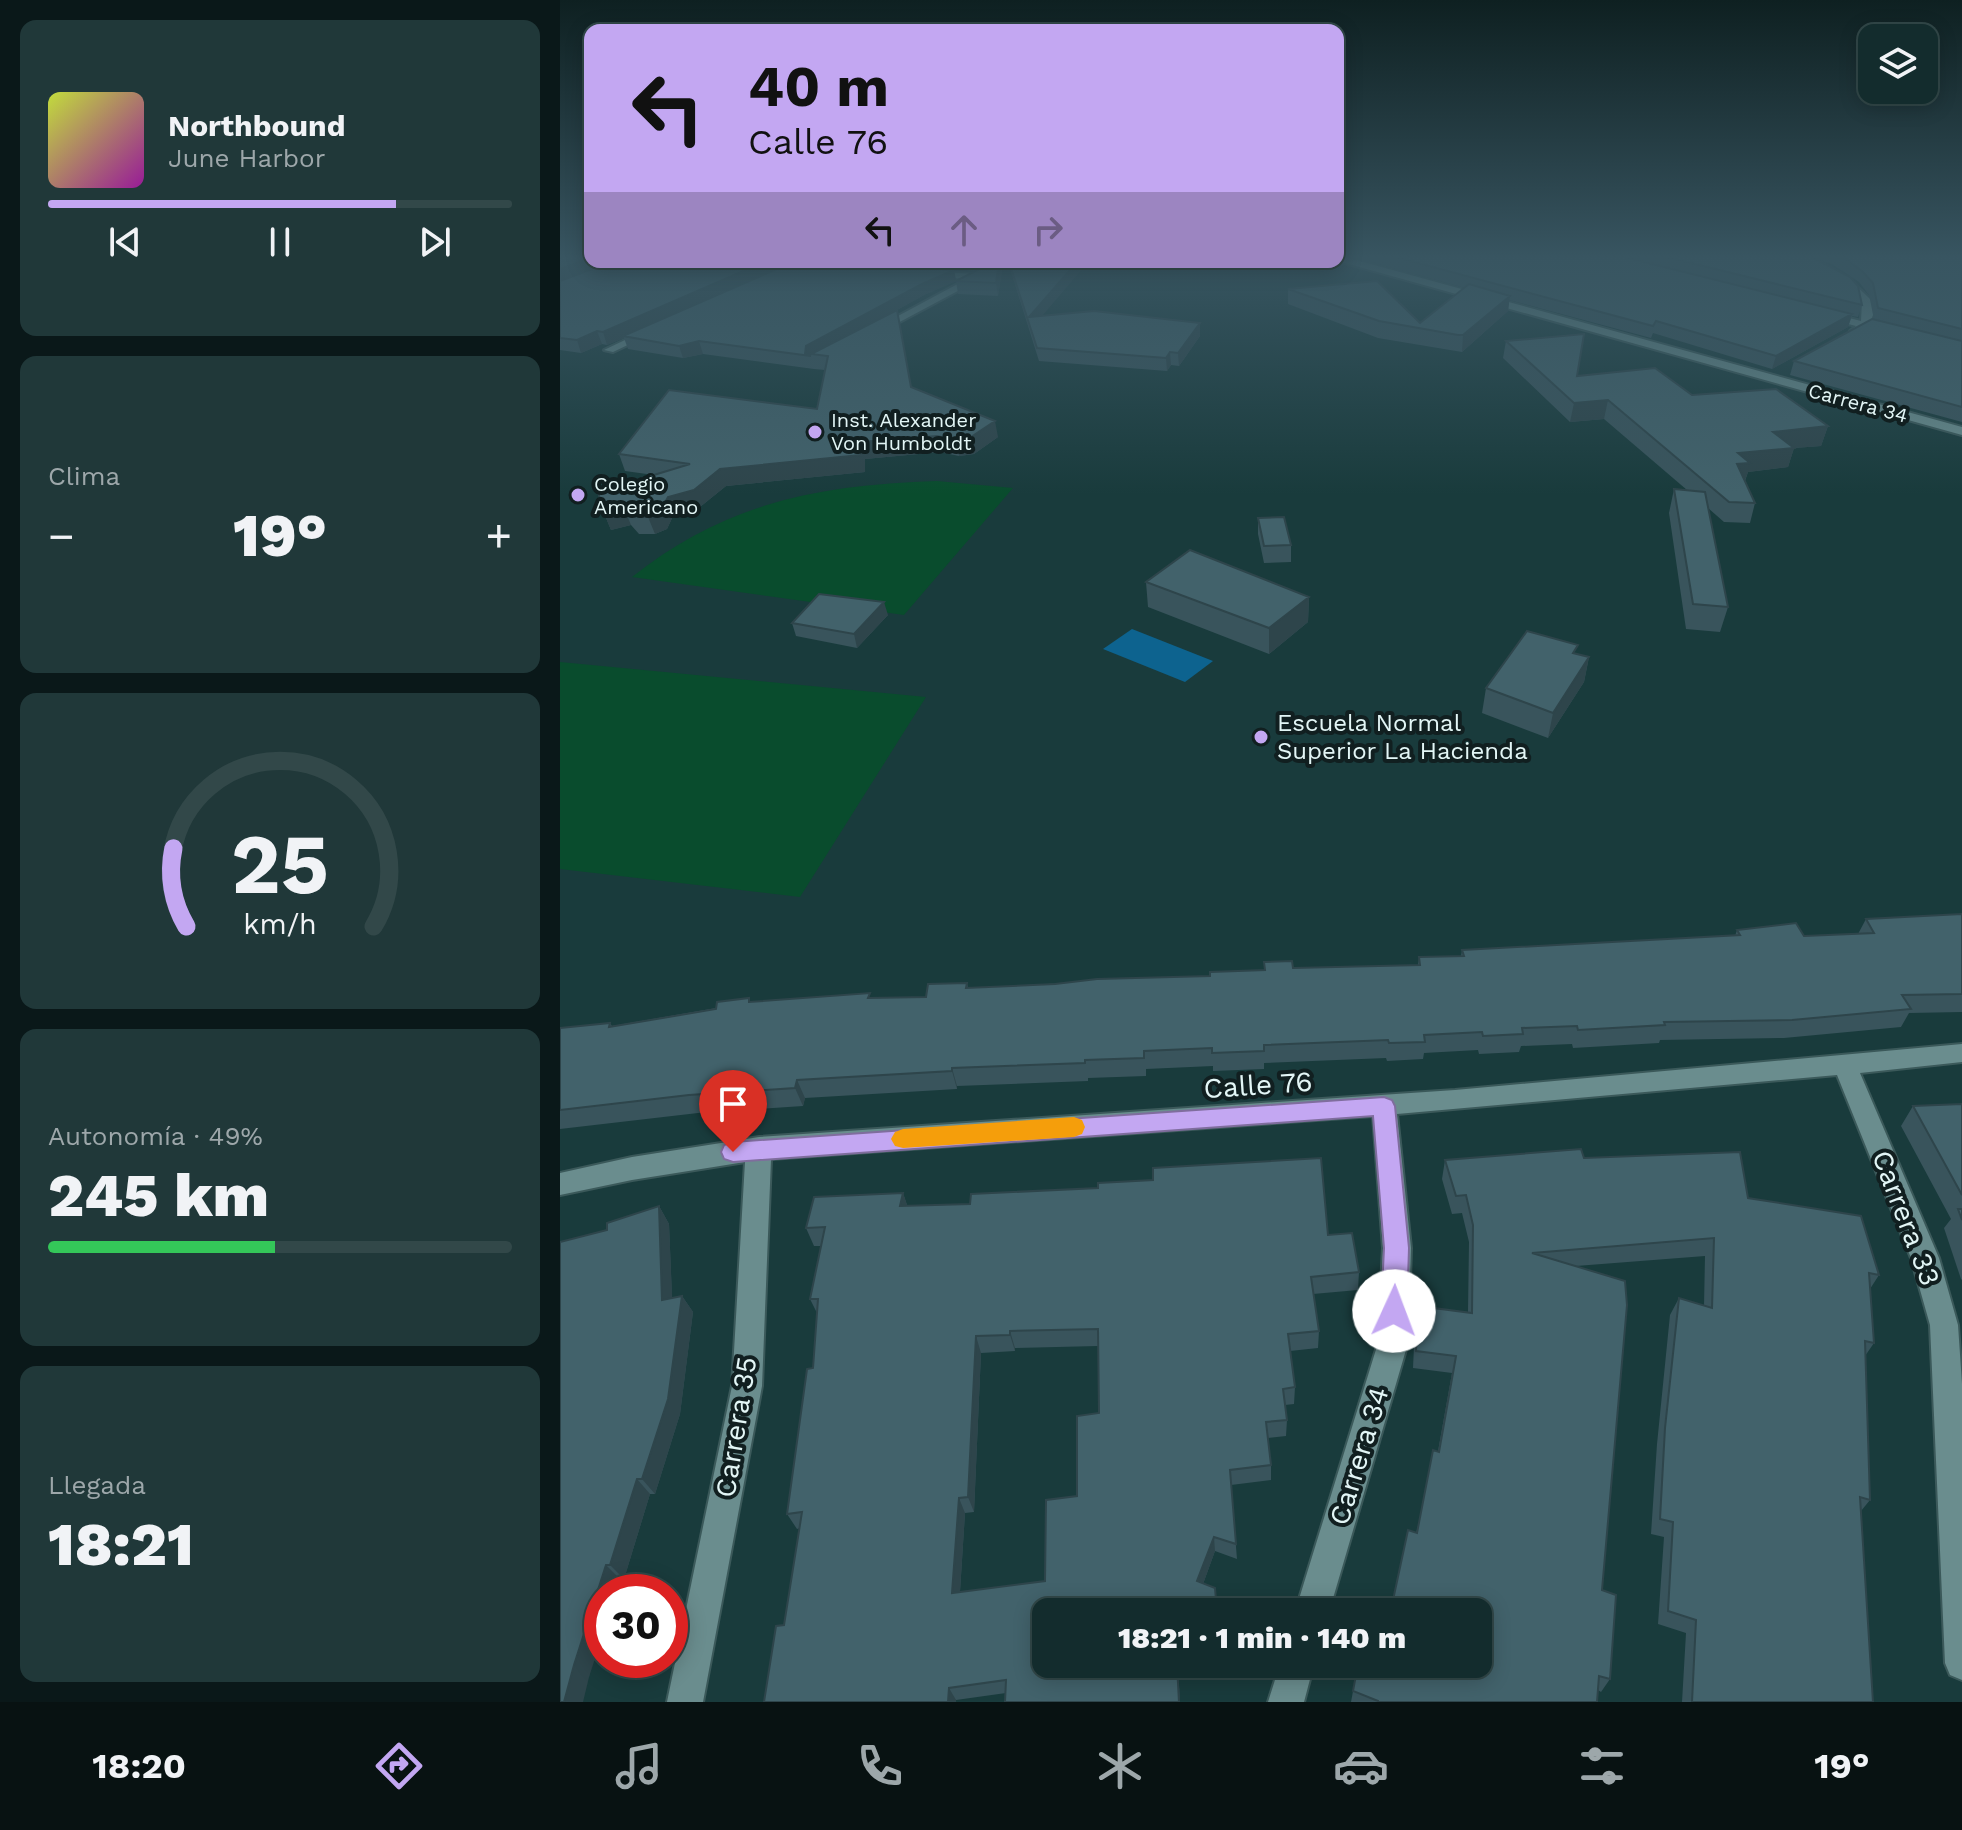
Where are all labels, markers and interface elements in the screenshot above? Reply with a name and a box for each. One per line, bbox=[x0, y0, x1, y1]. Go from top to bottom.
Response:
map controls bbox=[1858, 24, 1938, 104]
button: layers bbox=[1858, 24, 1938, 104]
text: 40 m bbox=[748, 54, 889, 120]
icon: left bbox=[616, 56, 720, 160]
text: Northbound bbox=[168, 108, 345, 143]
text: Calle 76 bbox=[748, 121, 888, 163]
text: June Harbor bbox=[168, 143, 325, 173]
icon: left bbox=[858, 208, 902, 252]
icon: ahead bbox=[942, 208, 986, 252]
icon: right bbox=[1026, 208, 1070, 252]
icon: previous bbox=[103, 220, 147, 264]
icon: pause bbox=[258, 220, 302, 264]
icon: next bbox=[413, 220, 457, 264]
street label: Carrera 34 bbox=[1806, 378, 1910, 428]
place label: Inst. Alexander Von Humboldt bbox=[831, 408, 976, 455]
marker: Inst. Alexander Von Humboldt bbox=[806, 423, 824, 441]
text: Clima bbox=[48, 461, 120, 491]
place label: Colegio Americano bbox=[594, 472, 698, 519]
marker: Colegio Americano bbox=[569, 486, 587, 504]
text: 19° bbox=[233, 500, 327, 571]
text: − bbox=[48, 510, 75, 562]
text: + bbox=[485, 510, 512, 562]
place label: Escuela Normal Superior La Hacienda bbox=[1277, 709, 1528, 765]
marker: Escuela Normal Superior La Hacienda bbox=[1252, 728, 1270, 746]
text: 25 bbox=[231, 816, 329, 913]
text: km/h bbox=[243, 907, 317, 941]
street label: Calle 76 bbox=[1203, 1065, 1313, 1105]
pin bbox=[699, 1070, 767, 1152]
icon: arrive bbox=[711, 1082, 755, 1126]
text: Autonomía · 49% bbox=[48, 1121, 263, 1151]
street label: Carrera 33 bbox=[1865, 1146, 1947, 1290]
text: 245 km bbox=[48, 1160, 269, 1231]
position arrow bbox=[1352, 1269, 1436, 1353]
street label: Carrera 35 bbox=[709, 1354, 763, 1500]
street label: Carrera 34 bbox=[1322, 1383, 1396, 1529]
text: Llegada bbox=[48, 1470, 146, 1500]
text: 18:21 bbox=[48, 1509, 194, 1580]
speed limit sign: 30 bbox=[584, 1574, 688, 1678]
text: 18:21 · 1 min · 140 m bbox=[1118, 1620, 1406, 1655]
icon: directions bbox=[371, 1738, 427, 1794]
icon: music bbox=[611, 1738, 667, 1794]
icon: phone bbox=[852, 1738, 908, 1794]
icon: climate bbox=[1092, 1738, 1148, 1794]
icon: car bbox=[1333, 1738, 1389, 1794]
icon: filters bbox=[1574, 1738, 1630, 1794]
text: 18:20 bbox=[92, 1745, 186, 1787]
text: 19° bbox=[1814, 1745, 1870, 1787]

